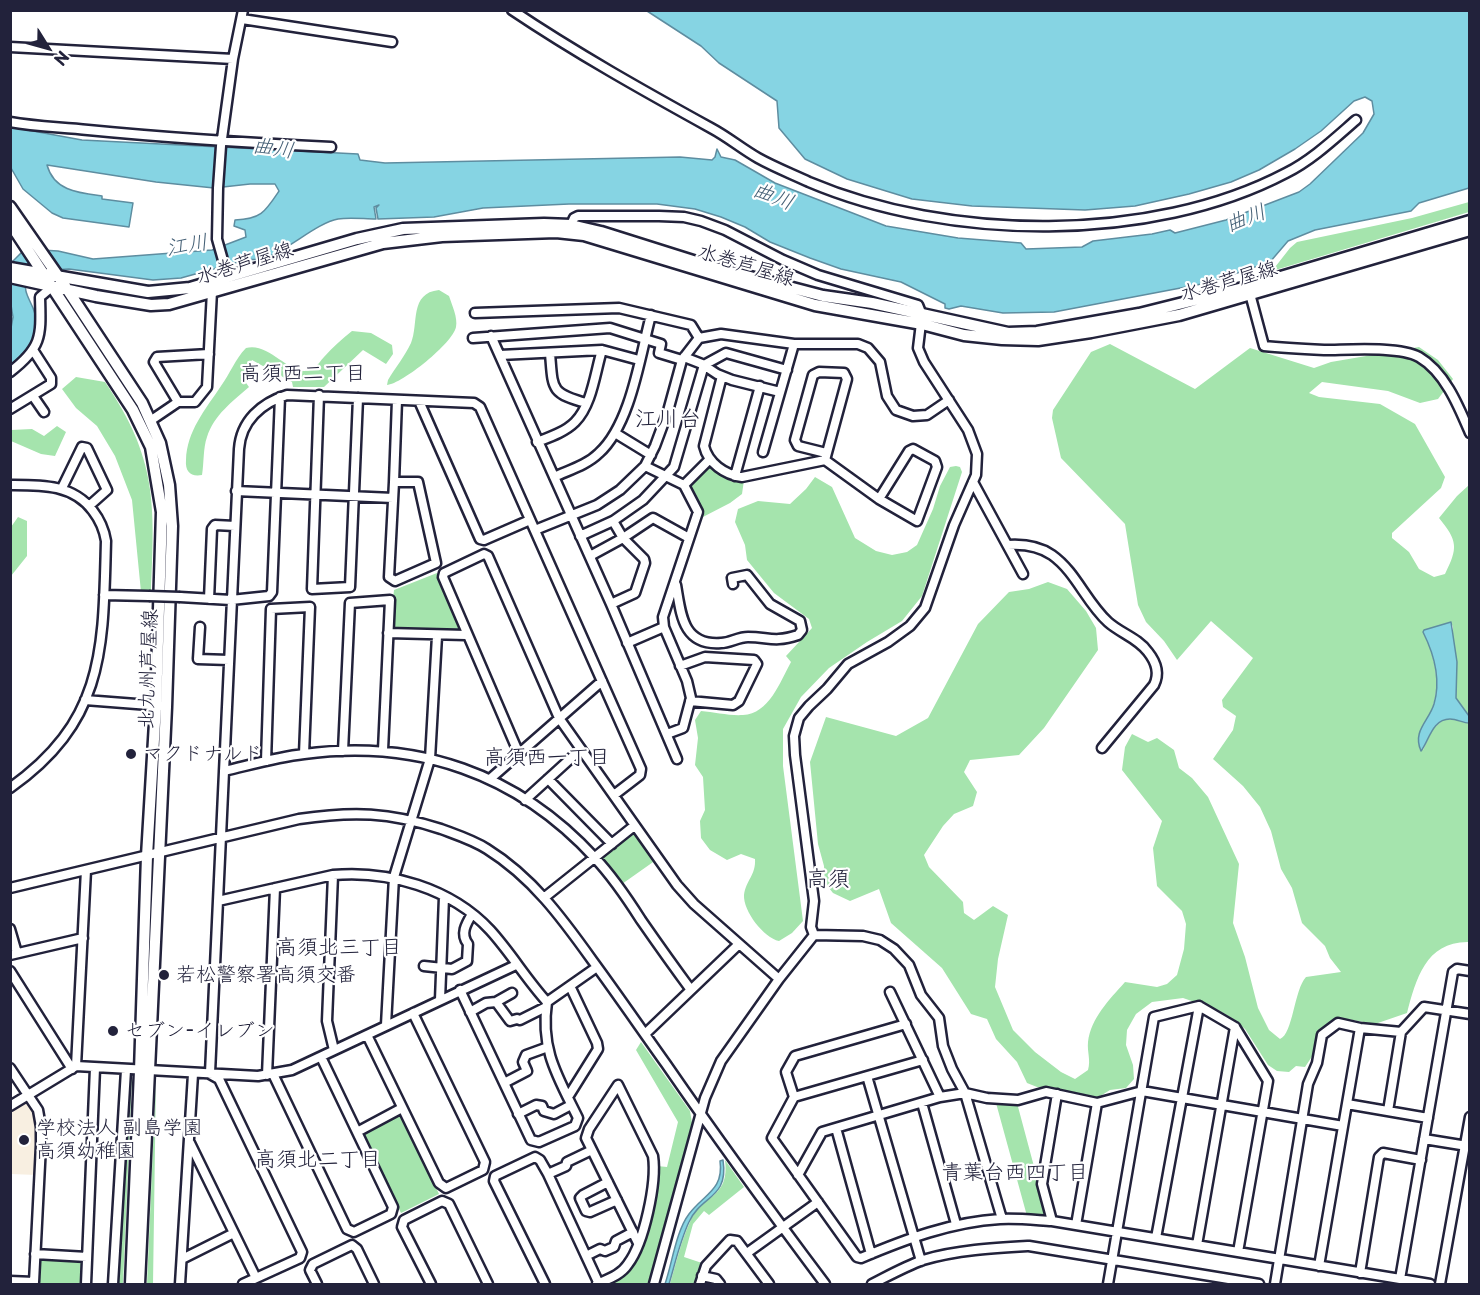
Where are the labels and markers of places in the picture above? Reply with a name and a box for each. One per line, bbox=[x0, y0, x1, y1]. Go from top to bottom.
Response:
place label: マクドナルド bbox=[143, 742, 263, 766]
marker: マクドナルド bbox=[124, 747, 138, 761]
place label: 若松警察署高須交番 bbox=[176, 963, 356, 987]
marker: 若松警察署高須交番 bbox=[157, 968, 171, 982]
place label: セブン-イレブン bbox=[125, 1019, 275, 1043]
marker: セブン-イレブン bbox=[106, 1024, 120, 1038]
place label: 学校法人 副島学園 高須幼稚園 bbox=[36, 1116, 202, 1163]
marker: 学校法人 副島学園 高須幼稚園 bbox=[17, 1133, 31, 1147]

